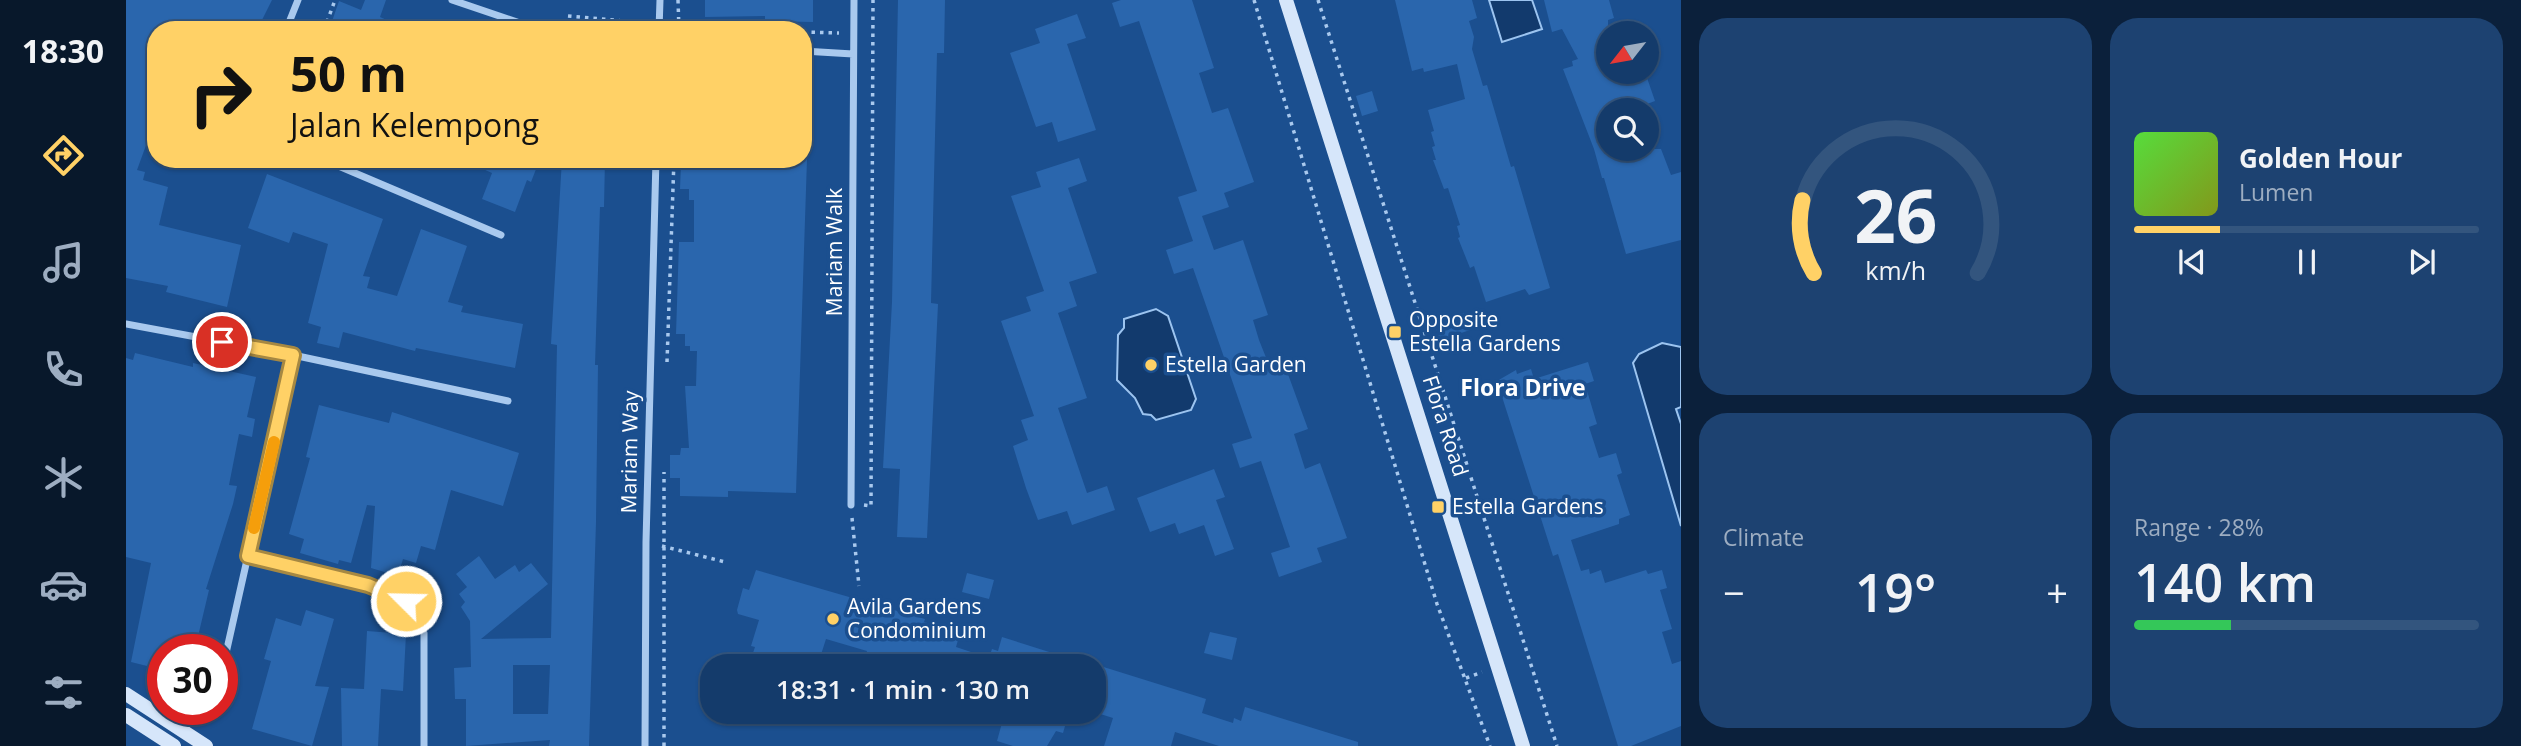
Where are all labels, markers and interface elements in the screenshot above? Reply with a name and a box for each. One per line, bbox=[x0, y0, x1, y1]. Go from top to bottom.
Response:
north arrow bbox=[1596, 21, 1659, 84]
map controls bbox=[1596, 21, 1659, 161]
text: 18:30 bbox=[22, 29, 104, 72]
text: 50 m bbox=[290, 40, 407, 106]
icon: right bbox=[175, 49, 266, 140]
button: search bbox=[1596, 98, 1659, 161]
text: Jalan Kelempong bbox=[290, 103, 539, 146]
icon: directions bbox=[39, 131, 88, 180]
text: Golden Hour bbox=[2239, 140, 2402, 176]
text: 26 bbox=[1854, 165, 1937, 264]
text: Lumen bbox=[2239, 176, 2313, 208]
street label: Mariam Walk bbox=[820, 188, 848, 316]
icon: music bbox=[39, 238, 88, 287]
icon: previous bbox=[2173, 243, 2211, 281]
icon: pause bbox=[2288, 243, 2326, 281]
icon: next bbox=[2403, 243, 2441, 281]
text: km/h bbox=[1865, 253, 1926, 287]
place label: Opposite Estella Gardens bbox=[1409, 305, 1561, 357]
pin bbox=[192, 312, 252, 372]
icon: arrive bbox=[203, 323, 241, 361]
marker: Opposite Estella Gardens bbox=[1387, 324, 1403, 340]
icon: phone bbox=[39, 345, 88, 394]
place label: Estella Garden bbox=[1165, 350, 1307, 378]
marker: Estella Garden bbox=[1143, 357, 1159, 373]
district label: Flora Drive bbox=[1460, 371, 1586, 403]
street label: Flora Road bbox=[1416, 372, 1475, 480]
street label: Mariam Way bbox=[614, 390, 644, 514]
icon: climate bbox=[39, 453, 88, 502]
place label: Estella Gardens bbox=[1452, 492, 1604, 520]
marker: Estella Gardens bbox=[1430, 499, 1446, 515]
text: Range · 28% bbox=[2134, 511, 2264, 543]
text: Climate bbox=[1723, 521, 1804, 553]
text: 140 km bbox=[2134, 546, 2316, 617]
text: 19° bbox=[1855, 556, 1936, 627]
icon: car bbox=[39, 560, 88, 609]
position arrow bbox=[369, 564, 443, 638]
text: − bbox=[1723, 566, 1745, 618]
text: + bbox=[2046, 566, 2068, 618]
place label: Avila Gardens Condominium bbox=[847, 592, 986, 644]
marker: Avila Gardens Condominium bbox=[825, 611, 841, 627]
speed limit sign: 30 bbox=[147, 634, 238, 725]
icon: filters bbox=[39, 668, 88, 717]
text: 18:31 · 1 min · 130 m bbox=[776, 671, 1030, 707]

